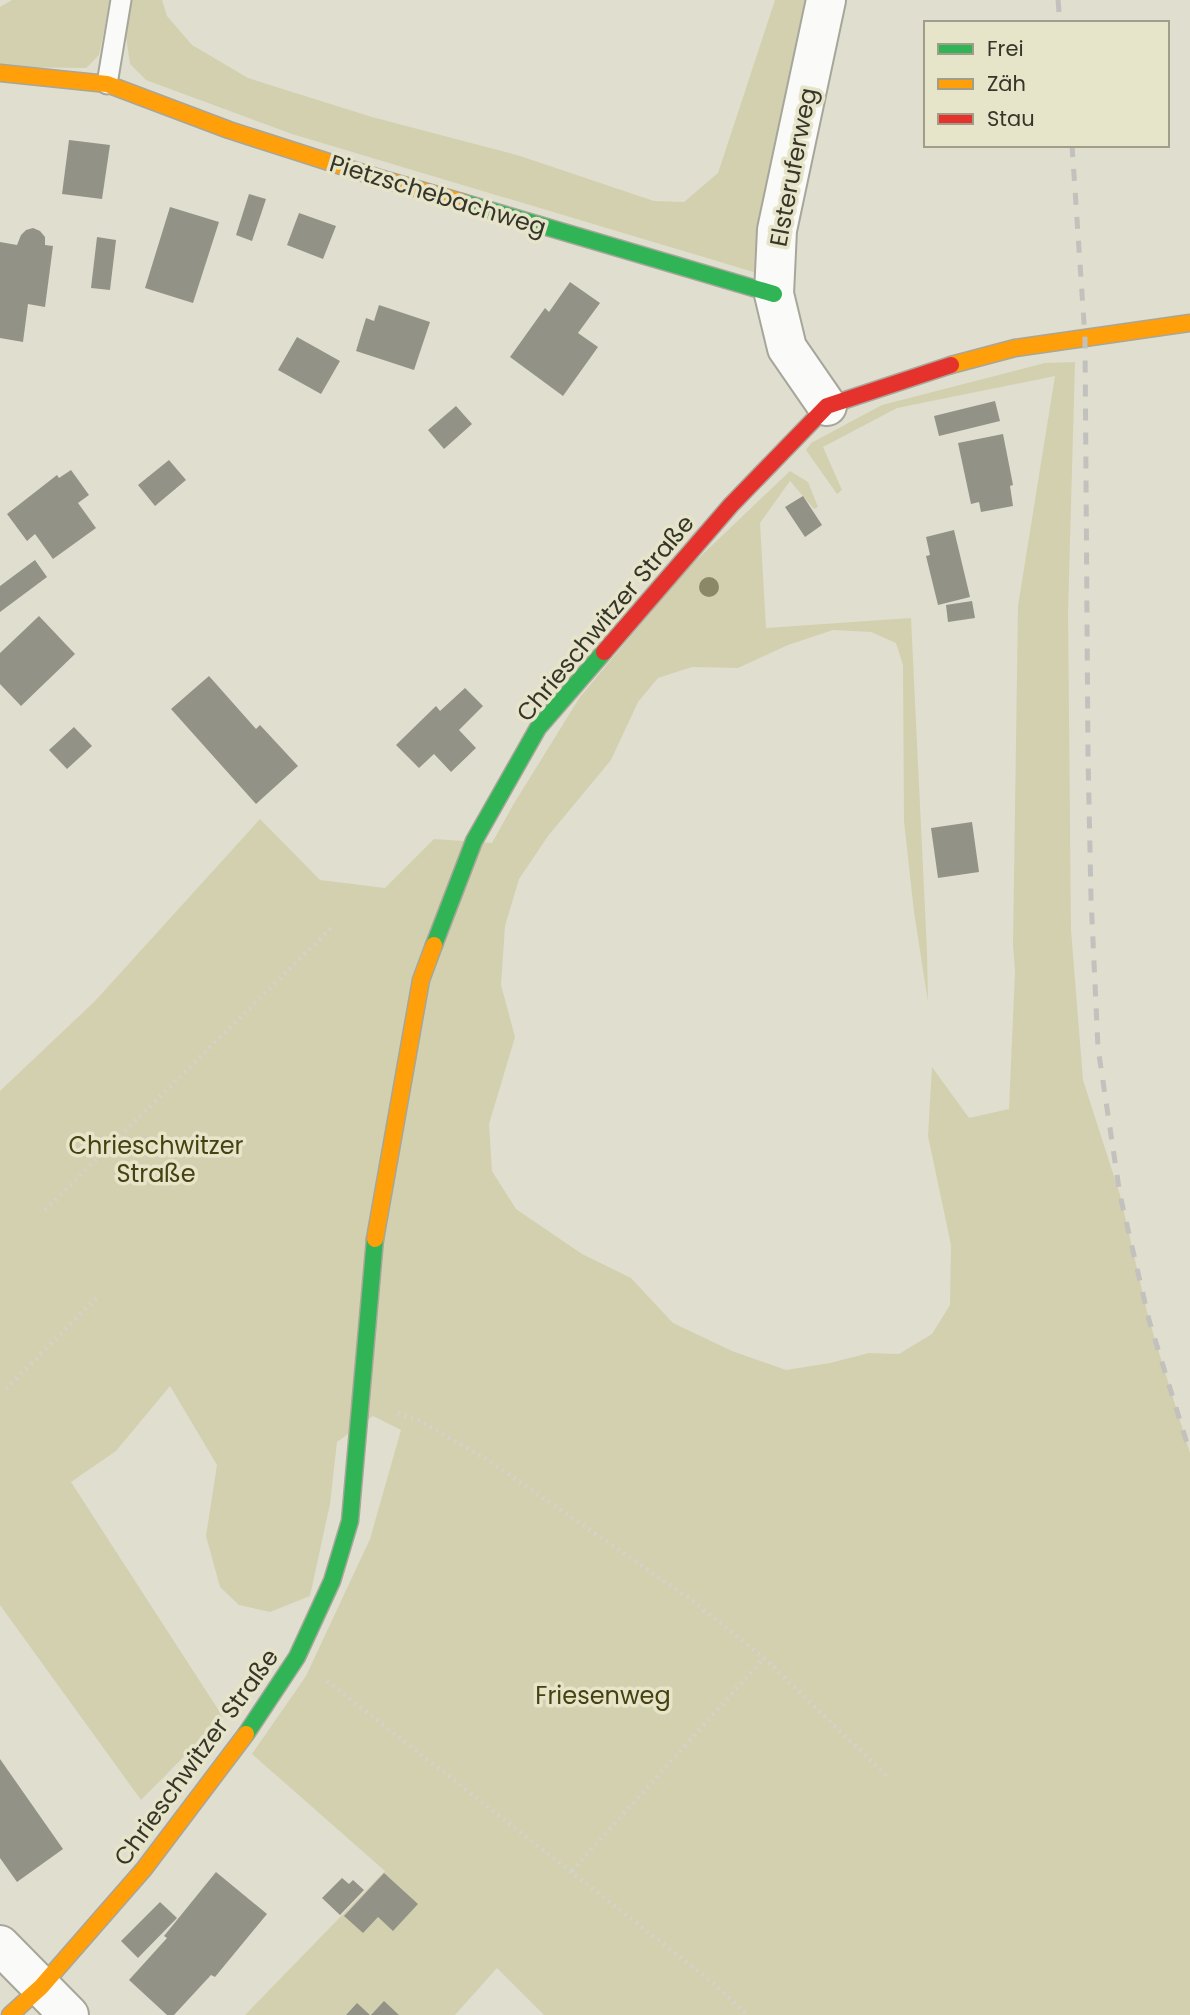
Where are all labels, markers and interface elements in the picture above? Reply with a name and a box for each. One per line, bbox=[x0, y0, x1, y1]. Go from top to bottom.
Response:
legend bbox=[924, 21, 1169, 147]
text: Frei bbox=[987, 34, 1024, 63]
text: Zäh bbox=[987, 69, 1026, 98]
street label: Elsteruferweg bbox=[761, 85, 825, 249]
text: Stau bbox=[987, 104, 1035, 133]
street label: Pietzschebachweg bbox=[326, 146, 550, 244]
street label: Chrieschwitzer Straße bbox=[509, 508, 701, 728]
park label: Chrieschwitzer Straße bbox=[68, 1129, 244, 1190]
street label: Chrieschwitzer Straße bbox=[106, 1642, 286, 1872]
park label: Friesenweg bbox=[535, 1679, 671, 1712]

